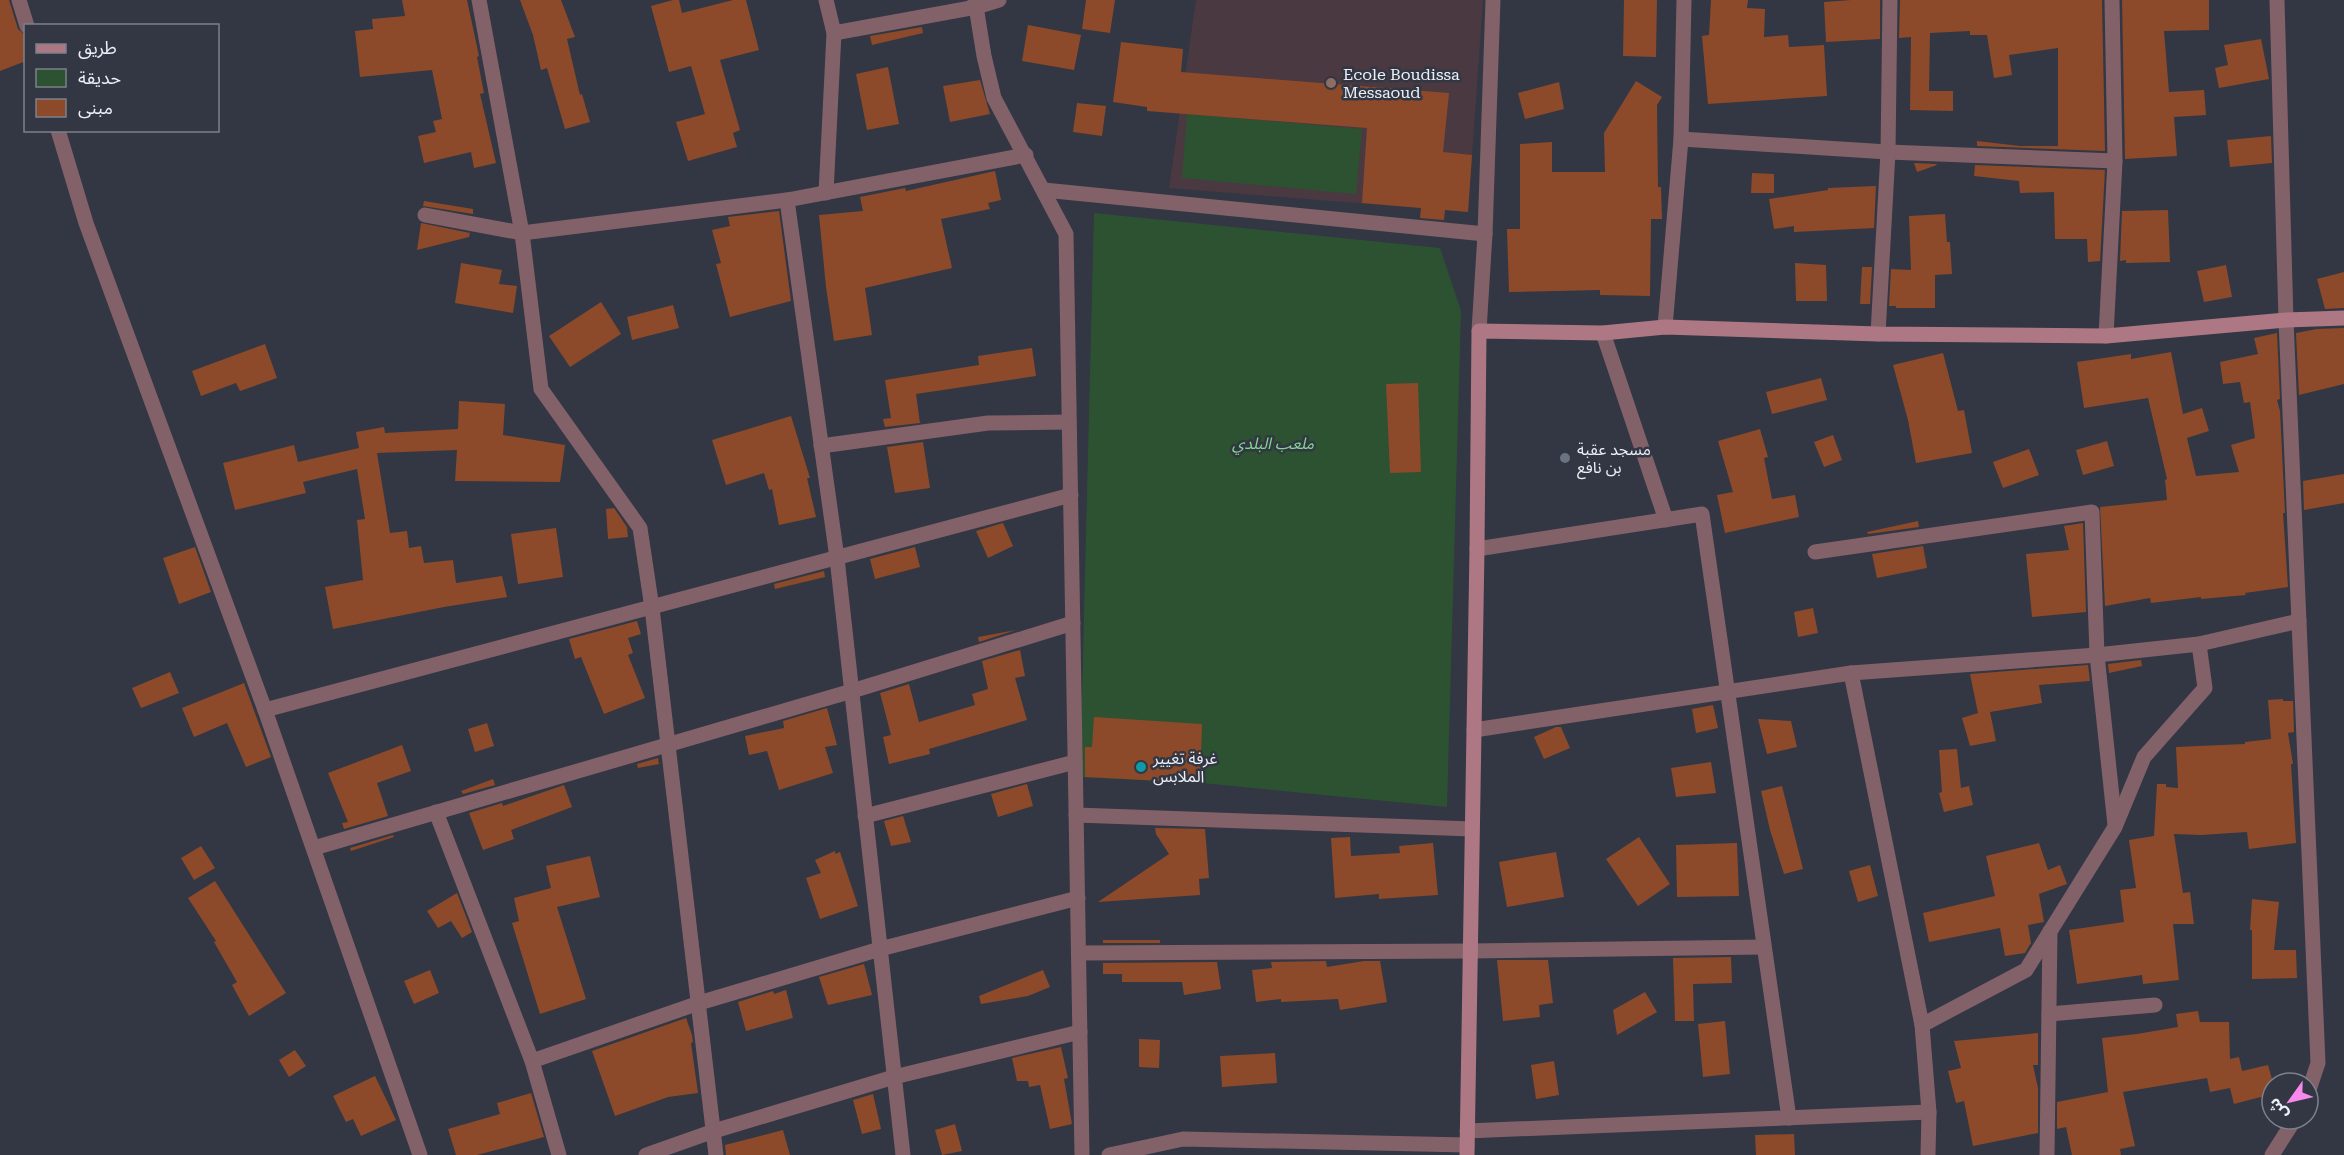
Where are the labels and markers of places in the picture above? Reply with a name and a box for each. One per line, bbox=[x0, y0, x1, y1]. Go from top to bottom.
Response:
place label: Ecole Boudissa Messaoud bbox=[1343, 65, 1460, 102]
marker: Ecole Boudissa Messaoud bbox=[1324, 76, 1338, 90]
place label: مسجد عقبة بن نافع bbox=[1577, 440, 1651, 480]
marker: مسجد عقبة بن نافع bbox=[1558, 451, 1572, 465]
place label: غرفة تغيير الملابس bbox=[1152, 749, 1217, 786]
marker: غرفة تغيير الملابس bbox=[1134, 760, 1148, 774]

